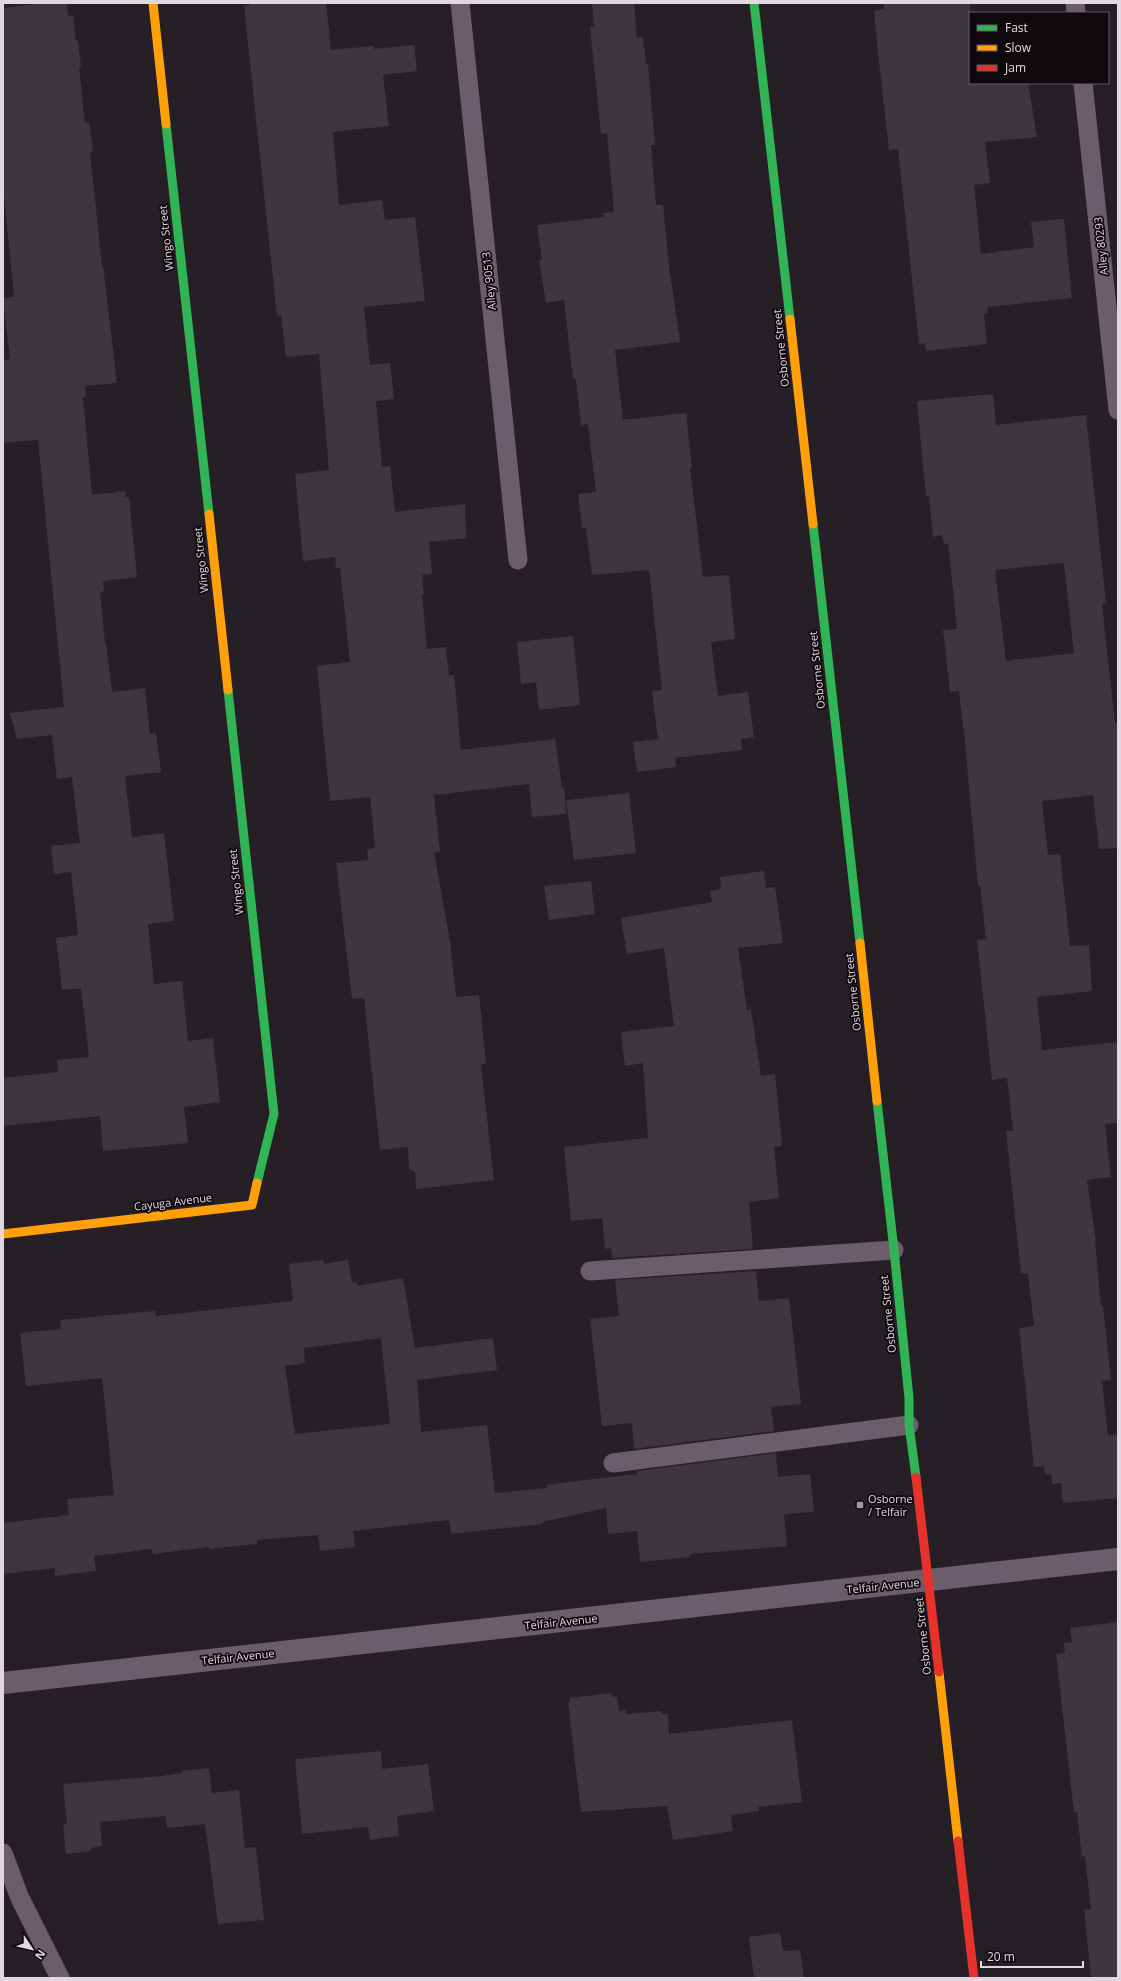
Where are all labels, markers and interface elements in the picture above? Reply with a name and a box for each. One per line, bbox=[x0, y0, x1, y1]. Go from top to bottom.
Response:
legend bbox=[969, 12, 1109, 84]
text: Fast bbox=[1005, 19, 1028, 36]
text: Slow bbox=[1005, 39, 1032, 56]
text: Jam bbox=[1004, 59, 1026, 76]
street label: Wingo Street bbox=[155, 204, 176, 272]
street label: Alley 80293 bbox=[1090, 216, 1111, 276]
street label: Alley 90513 bbox=[478, 251, 499, 311]
street label: Osborne Street bbox=[769, 308, 792, 388]
street label: Wingo Street bbox=[190, 526, 211, 594]
street label: Osborne Street bbox=[805, 630, 828, 710]
street label: Wingo Street bbox=[225, 848, 246, 916]
street label: Osborne Street bbox=[841, 952, 864, 1032]
street label: Cayuga Avenue bbox=[133, 1189, 213, 1214]
street label: Osborne Street bbox=[876, 1274, 899, 1354]
place label: Osborne / Telfair bbox=[868, 1491, 913, 1519]
marker: Osborne / Telfair bbox=[855, 1500, 865, 1510]
street label: Telfair Avenue bbox=[846, 1574, 920, 1597]
street label: Osborne Street bbox=[911, 1596, 934, 1676]
street label: Telfair Avenue bbox=[524, 1610, 598, 1633]
street label: Telfair Avenue bbox=[201, 1645, 275, 1668]
north arrow bbox=[12, 1929, 52, 1969]
scale bar bbox=[981, 1943, 1083, 1969]
text: N bbox=[32, 1947, 49, 1963]
text: 20 m bbox=[987, 1948, 1015, 1965]

